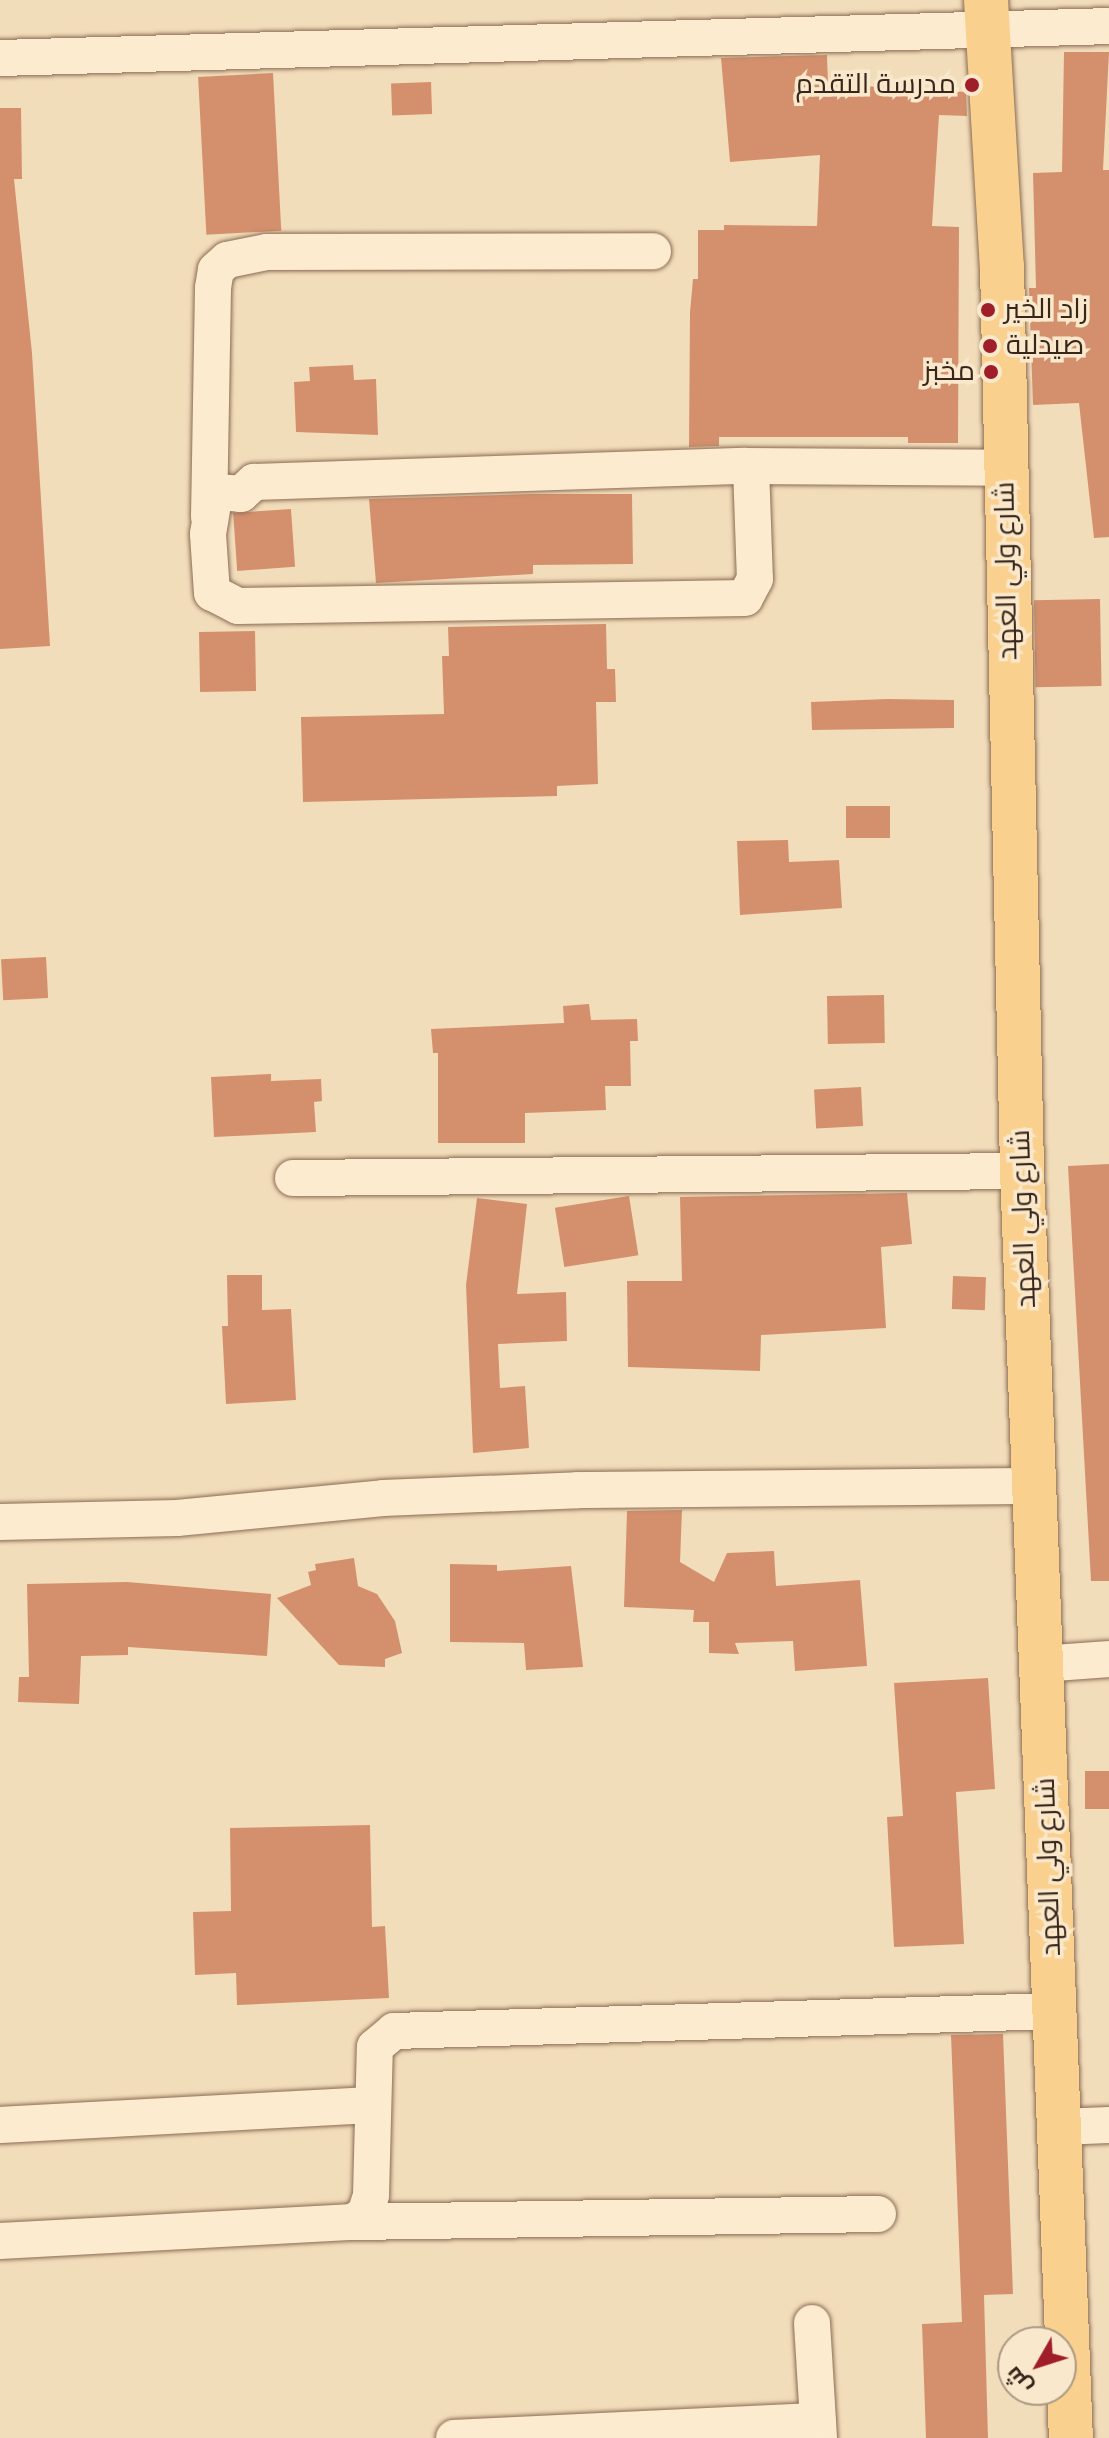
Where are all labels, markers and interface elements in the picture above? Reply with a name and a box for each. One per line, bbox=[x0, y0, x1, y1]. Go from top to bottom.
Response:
place label: مدرسة التقدم bbox=[795, 68, 956, 102]
marker: مدرسة التقدم bbox=[963, 76, 981, 94]
place label: زاد الخير bbox=[1004, 293, 1088, 327]
marker: زاد الخير bbox=[979, 301, 997, 319]
place label: صيدلية bbox=[1006, 329, 1084, 363]
marker: صيدلية bbox=[981, 337, 999, 355]
place label: مخبز bbox=[924, 355, 975, 389]
marker: مخبز bbox=[982, 363, 1000, 381]
street label: شارع ولي العهد bbox=[989, 481, 1025, 661]
street label: شارع ولي العهد bbox=[1004, 1129, 1044, 1309]
street label: شارع ولي العهد bbox=[1029, 1777, 1069, 1957]
north arrow bbox=[997, 2326, 1077, 2406]
text: ش bbox=[998, 2359, 1041, 2402]

